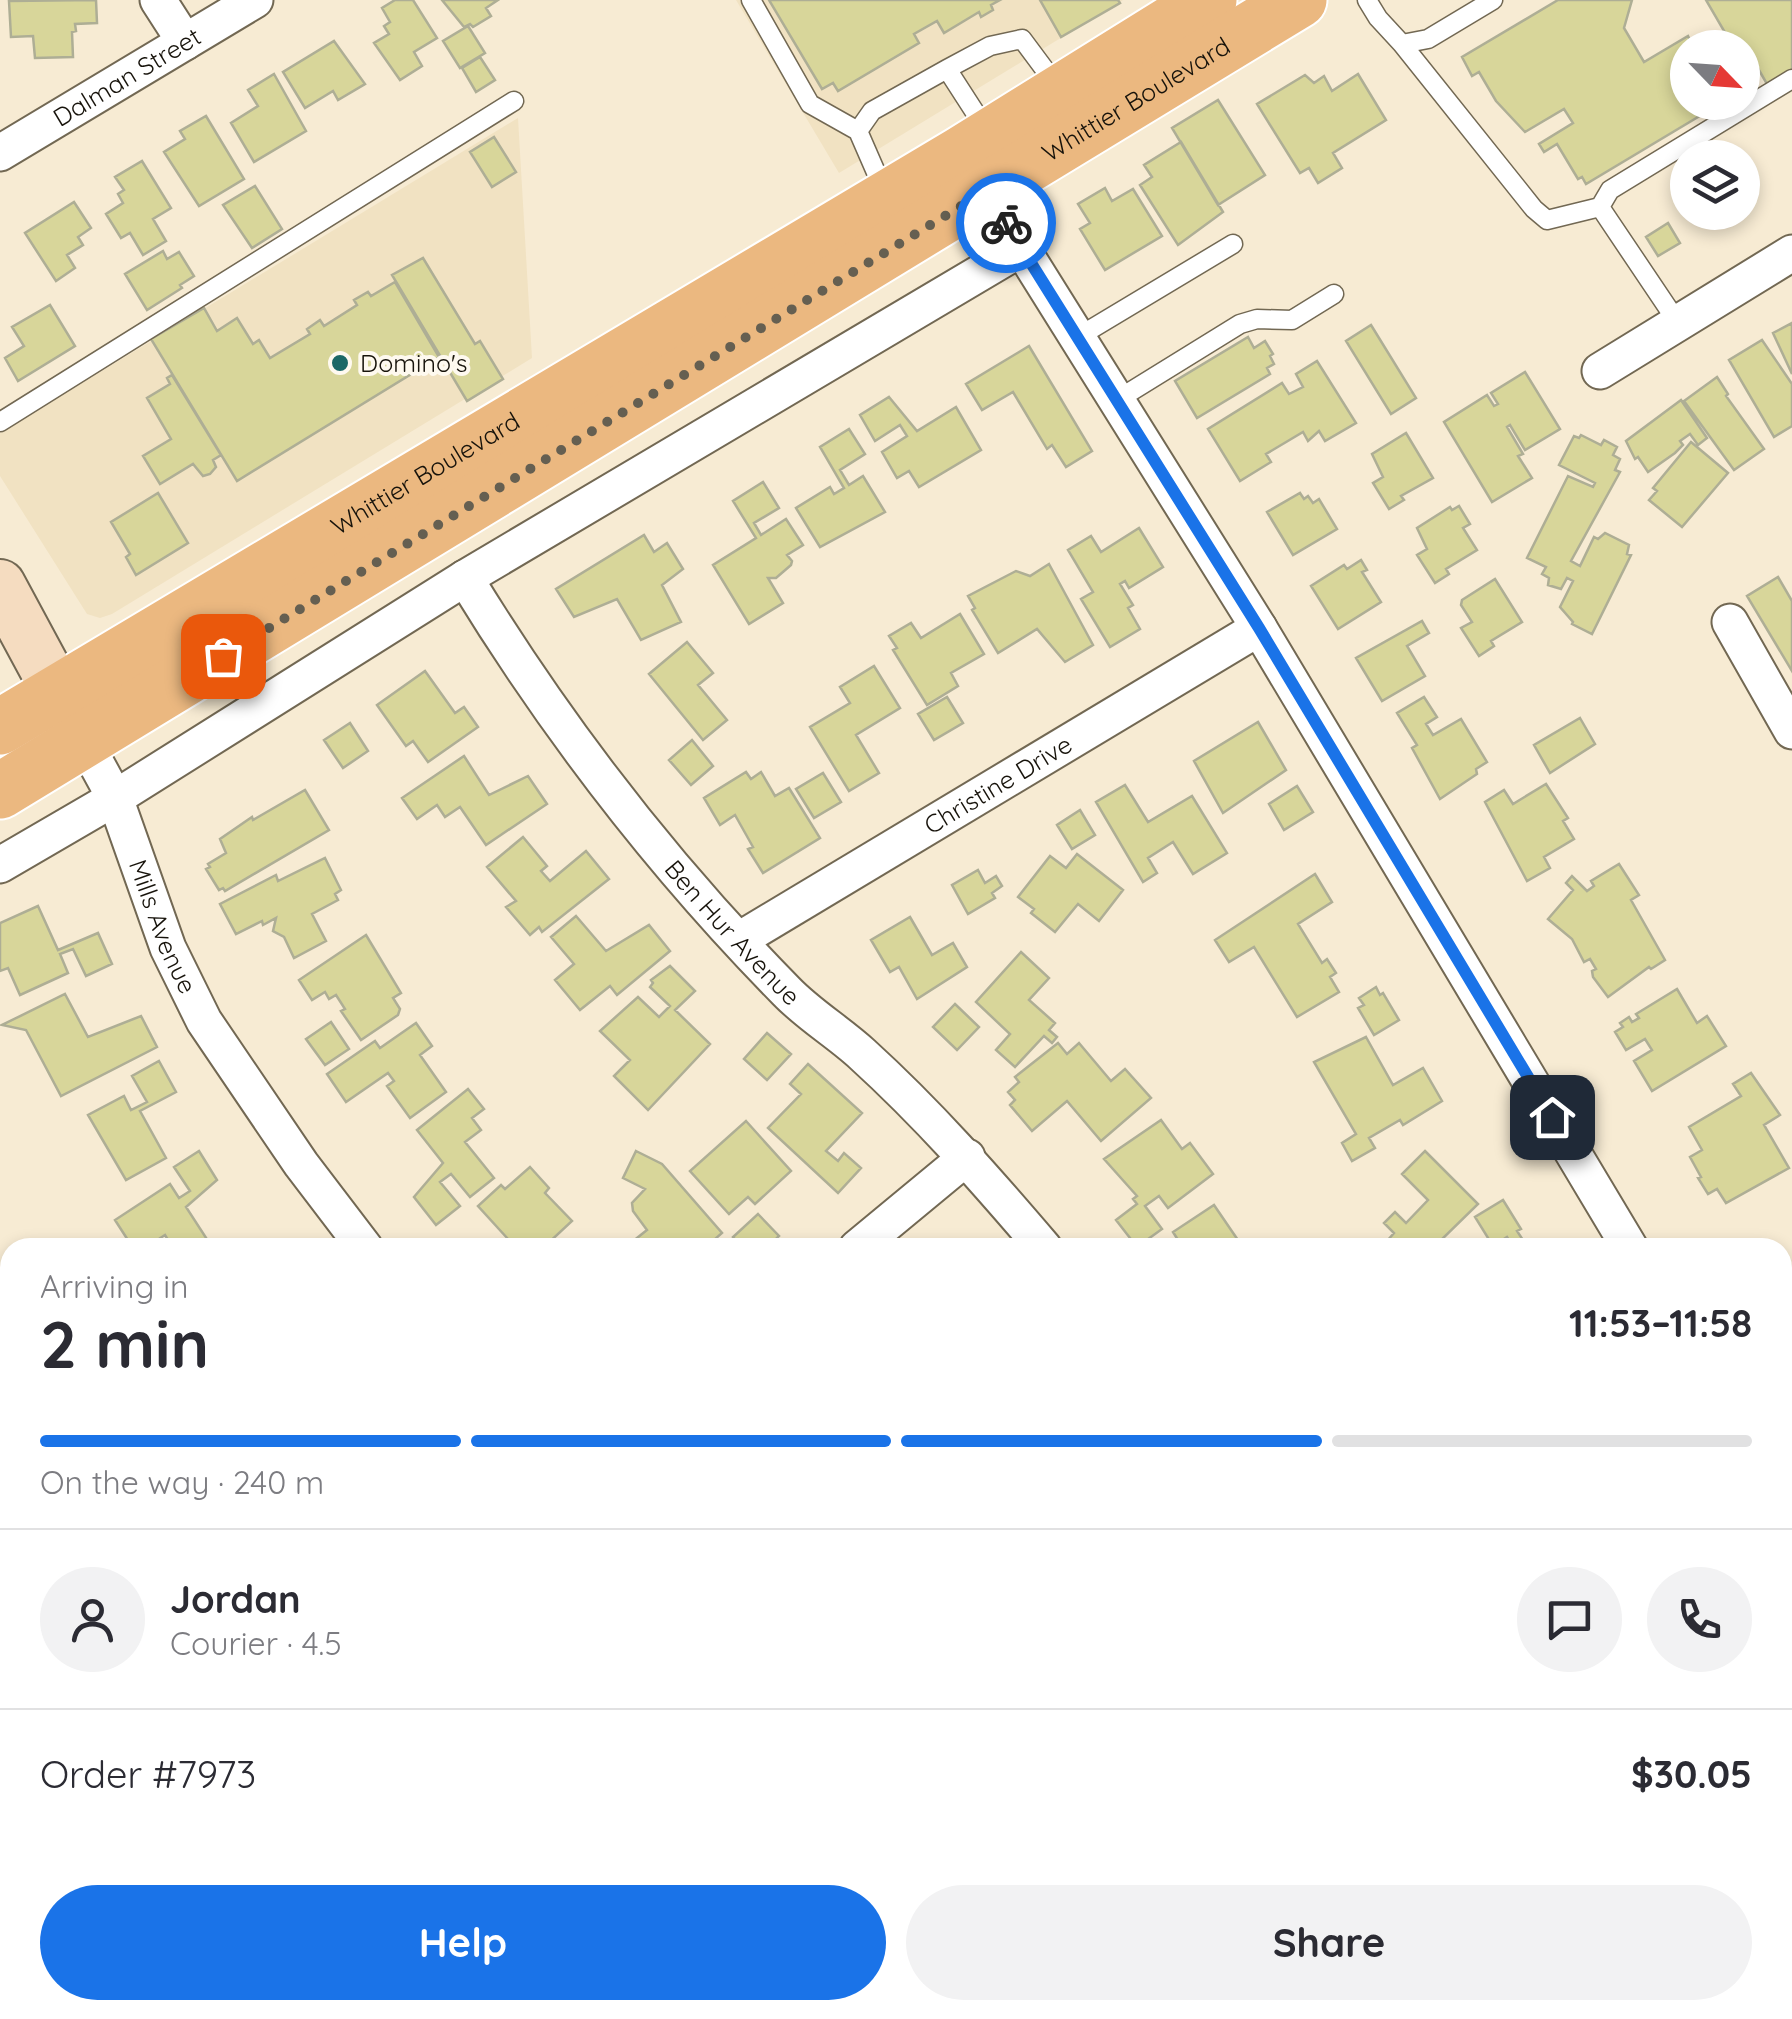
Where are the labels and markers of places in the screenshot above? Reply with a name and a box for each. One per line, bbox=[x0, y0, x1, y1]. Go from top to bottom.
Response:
place label: Domino's bbox=[360, 347, 468, 378]
marker: Domino's bbox=[329, 352, 351, 374]
pin bbox=[181, 614, 266, 699]
pin bbox=[1510, 1075, 1595, 1160]

